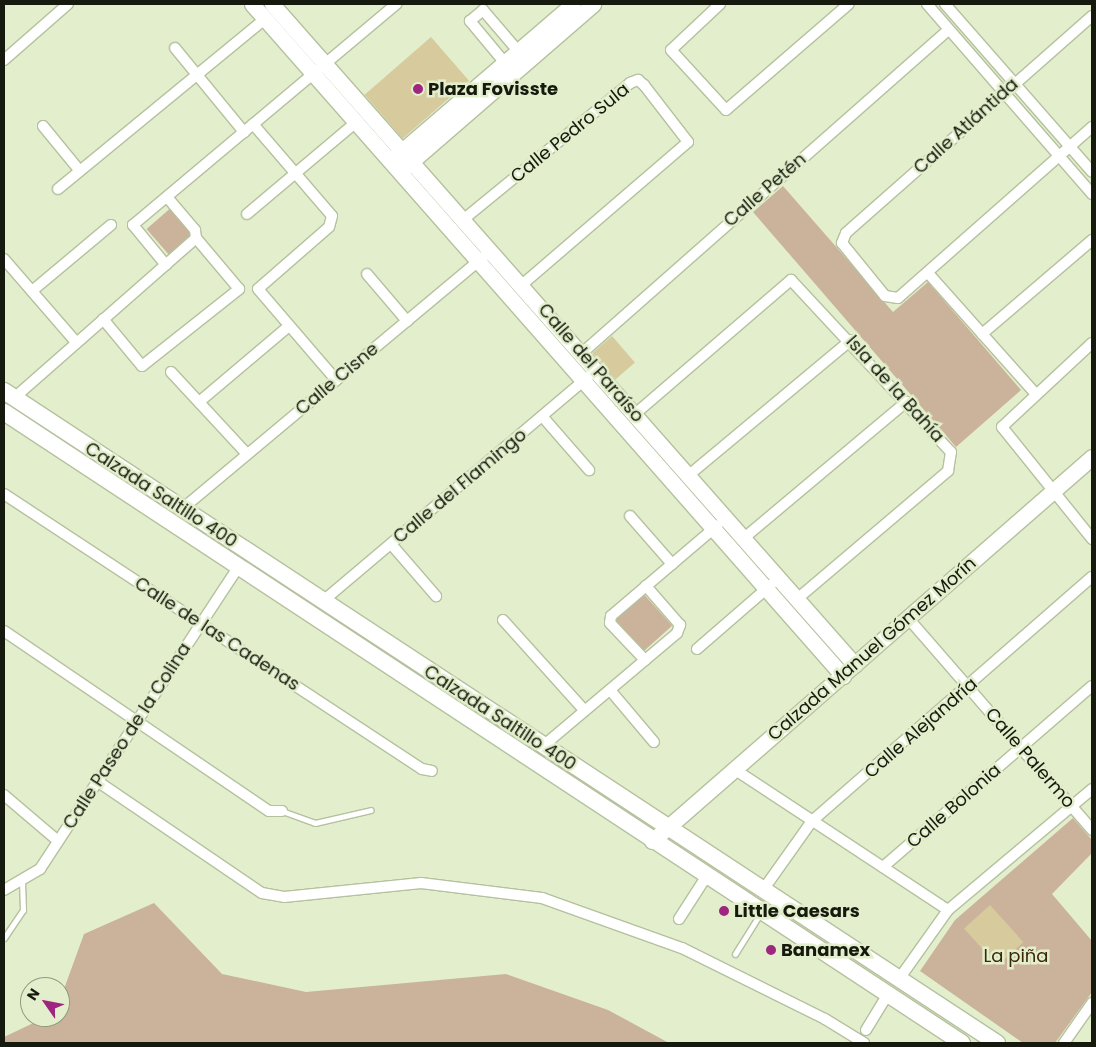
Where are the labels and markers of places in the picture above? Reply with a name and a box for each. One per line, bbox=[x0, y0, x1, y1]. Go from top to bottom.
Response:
place label: Plaza Fovisste bbox=[428, 78, 558, 100]
marker: Plaza Fovisste bbox=[412, 83, 424, 95]
place label: Little Caesars bbox=[734, 900, 860, 922]
marker: Little Caesars bbox=[718, 905, 730, 917]
place label: Banamex bbox=[781, 939, 870, 961]
marker: Banamex bbox=[765, 944, 777, 956]

